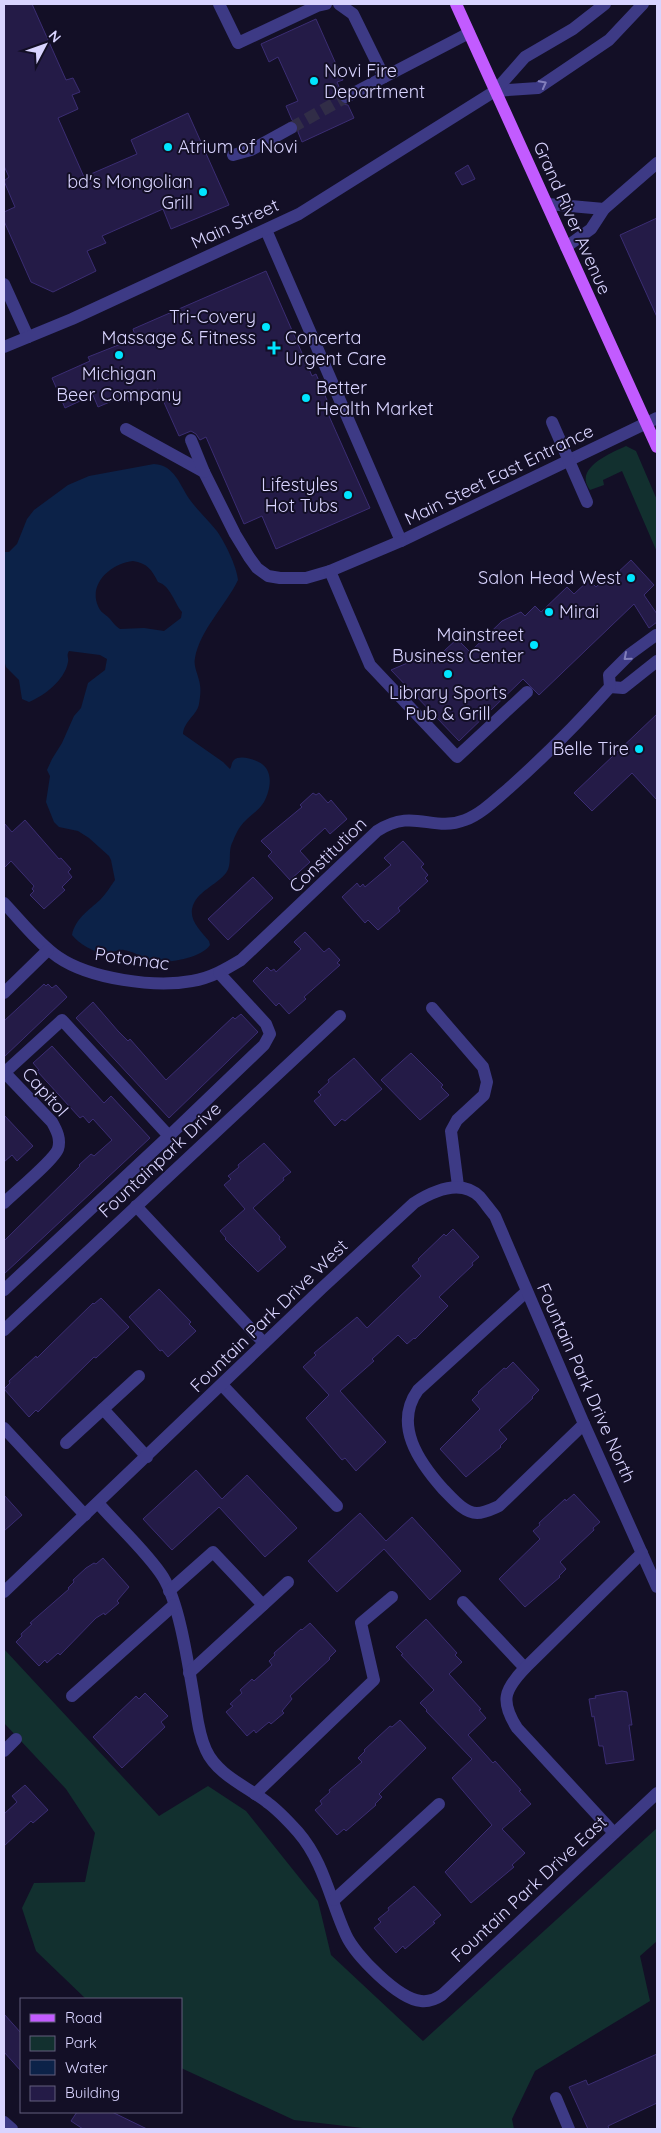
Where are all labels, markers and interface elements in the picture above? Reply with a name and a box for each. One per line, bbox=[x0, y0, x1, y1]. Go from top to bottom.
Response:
north arrow bbox=[20, 20, 70, 70]
text: N bbox=[45, 27, 65, 46]
place label: Novi Fire Department bbox=[324, 59, 425, 103]
marker: Novi Fire Department bbox=[308, 75, 320, 87]
one-way arrow bbox=[537, 80, 546, 90]
place label: Atrium of Novi bbox=[178, 135, 298, 158]
street label: Grand River Avenue bbox=[528, 138, 617, 298]
marker: Atrium of Novi bbox=[162, 141, 174, 153]
place label: bd's Mongolian Grill bbox=[67, 170, 193, 214]
marker: bd's Mongolian Grill bbox=[197, 186, 209, 198]
street label: Main Street bbox=[187, 193, 282, 254]
place label: Tri-Covery Massage & Fitness bbox=[102, 305, 256, 349]
marker: Tri-Covery Massage & Fitness bbox=[260, 321, 272, 333]
place label: Concerta Urgent Care bbox=[285, 326, 386, 370]
marker: Concerta Urgent Care bbox=[267, 341, 281, 355]
marker: Michigan Beer Company bbox=[113, 349, 125, 361]
place label: Michigan Beer Company bbox=[56, 362, 182, 406]
place label: Better Health Market bbox=[316, 376, 434, 420]
marker: Better Health Market bbox=[300, 392, 312, 404]
street label: Main Steet East Entrance bbox=[401, 419, 597, 530]
place label: Lifestyles Hot Tubs bbox=[261, 473, 338, 517]
marker: Lifestyles Hot Tubs bbox=[342, 489, 354, 501]
place label: Salon Head West bbox=[478, 566, 621, 589]
marker: Salon Head West bbox=[625, 572, 637, 584]
place label: Mirai bbox=[559, 600, 599, 623]
marker: Mirai bbox=[543, 606, 555, 618]
place label: Mainstreet Business Center bbox=[392, 623, 524, 667]
marker: Mainstreet Business Center bbox=[528, 639, 540, 651]
one-way arrow bbox=[623, 651, 632, 660]
marker: Library Sports Pub & Grill bbox=[442, 668, 454, 680]
place label: Library Sports Pub & Grill bbox=[389, 681, 507, 725]
place label: Belle Tire bbox=[553, 737, 629, 760]
marker: Belle Tire bbox=[633, 743, 645, 755]
street label: Constitution bbox=[284, 812, 371, 897]
street label: Potomac bbox=[93, 942, 171, 975]
street label: Capitol bbox=[17, 1062, 73, 1121]
street label: Fountainpark Drive bbox=[94, 1097, 226, 1222]
street label: Fountain Park Drive West bbox=[185, 1234, 352, 1397]
street label: Fountain Park Drive North bbox=[532, 1279, 641, 1486]
street label: Fountain Park Drive East bbox=[446, 1810, 611, 1967]
legend bbox=[20, 1998, 182, 2113]
text: Road bbox=[65, 2008, 102, 2027]
text: Park bbox=[65, 2033, 97, 2052]
text: Water bbox=[65, 2058, 108, 2077]
text: Building bbox=[65, 2083, 120, 2102]

